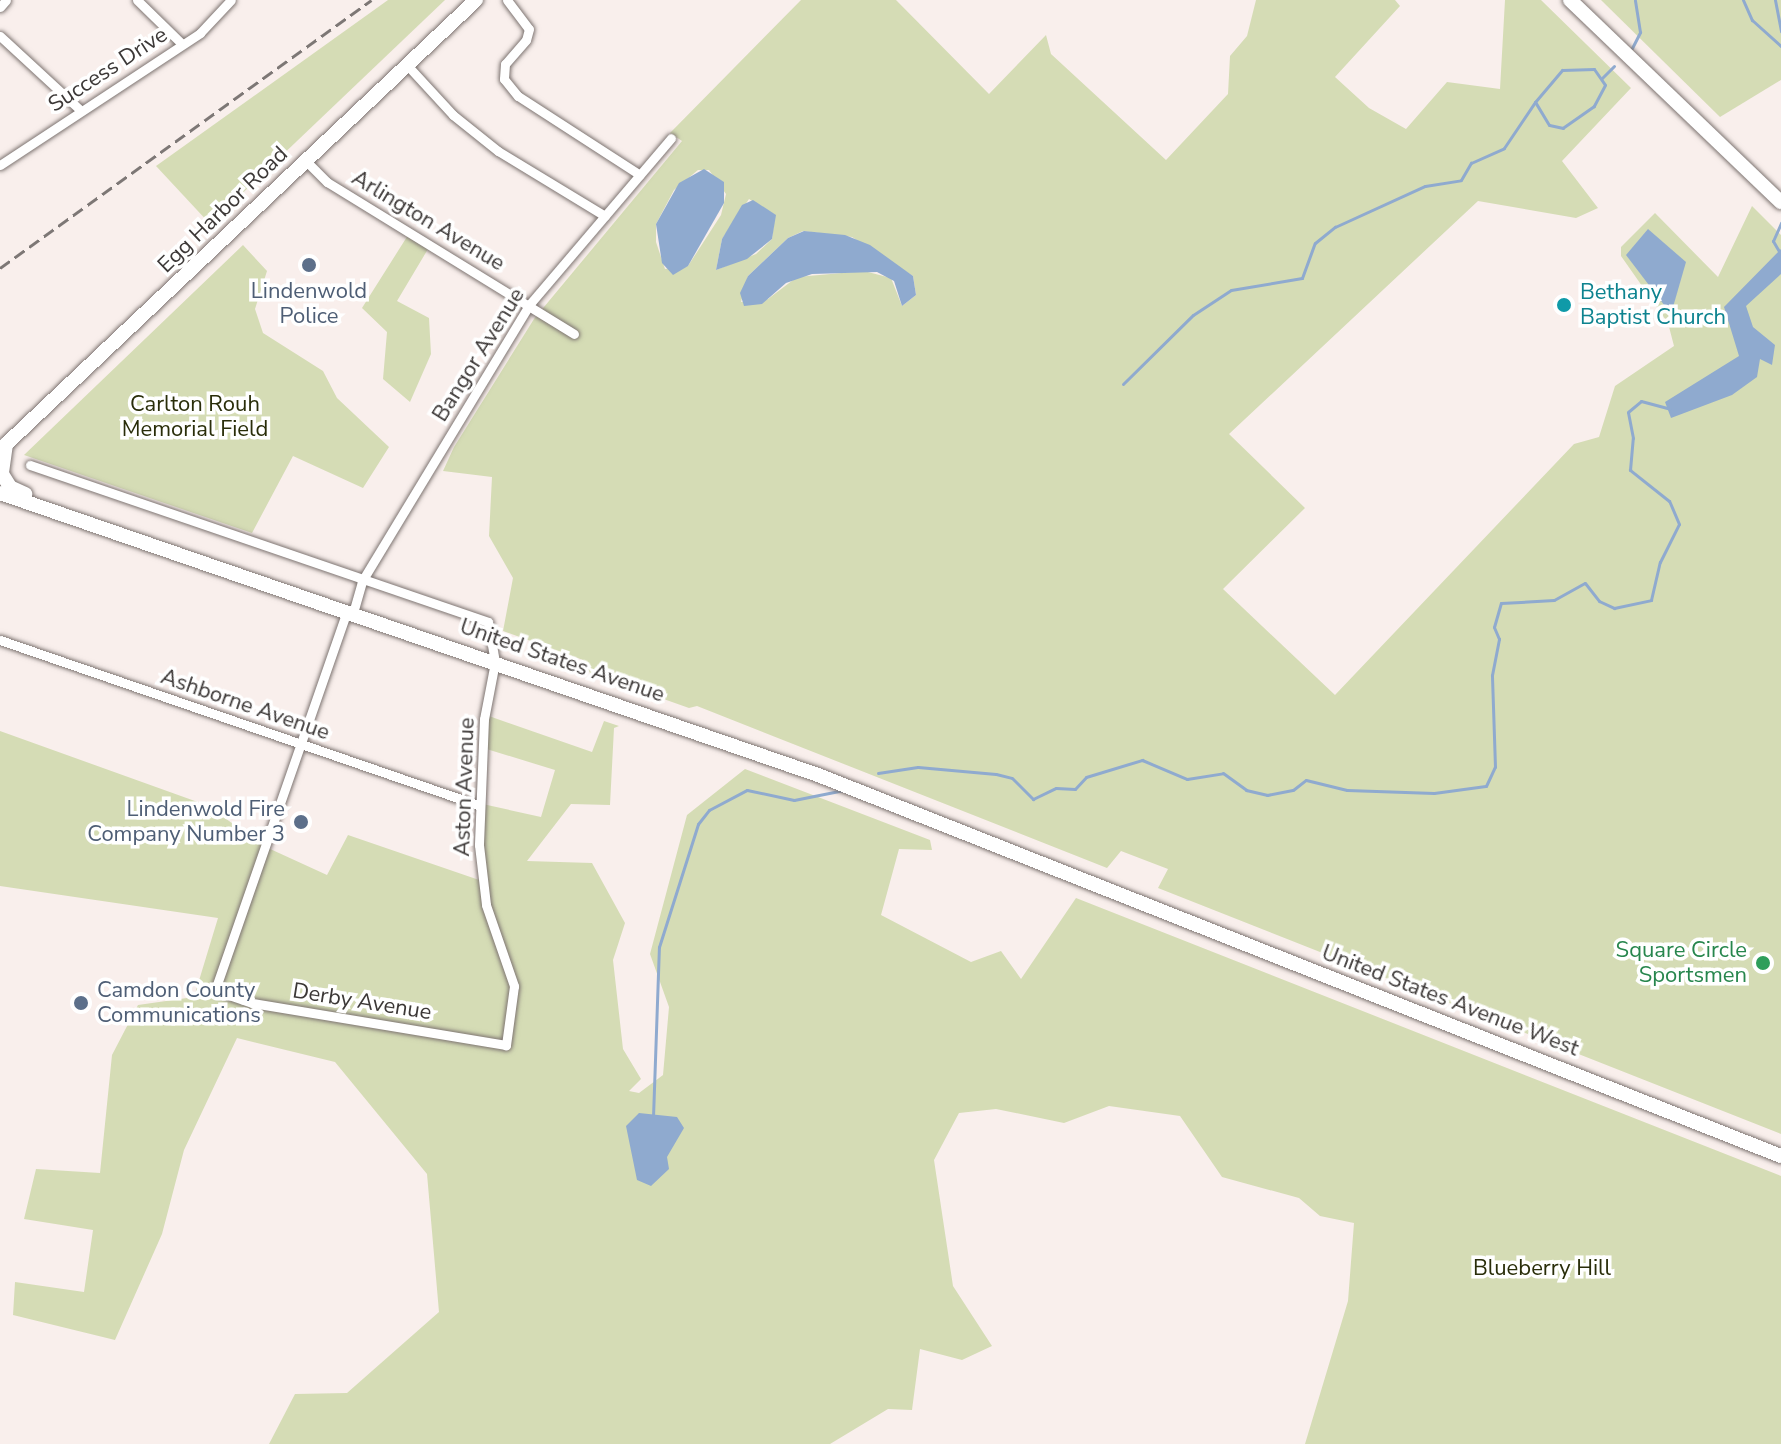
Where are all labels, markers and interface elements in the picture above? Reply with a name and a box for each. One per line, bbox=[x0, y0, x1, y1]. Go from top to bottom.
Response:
street label: Success Drive bbox=[44, 22, 172, 118]
street label: Egg Harbor Road bbox=[153, 141, 293, 279]
street label: Arlington Avenue bbox=[347, 165, 509, 277]
marker: Lindenwold Police bbox=[300, 256, 318, 274]
place label: Lindenwold Police bbox=[251, 278, 367, 330]
place label: Bethany Baptist Church bbox=[1580, 279, 1726, 330]
street label: Bangor Avenue bbox=[427, 283, 531, 427]
marker: Bethany Baptist Church bbox=[1555, 296, 1573, 314]
park label: Carlton Rouh Memorial Field bbox=[122, 391, 268, 442]
street label: United States Avenue bbox=[456, 614, 668, 708]
street label: Ashborne Avenue bbox=[157, 664, 333, 746]
street label: Aston Avenue bbox=[449, 717, 481, 857]
place label: Lindenwold Fire Company Number 3 bbox=[87, 796, 285, 848]
marker: Lindenwold Fire Company Number 3 bbox=[292, 813, 310, 831]
place label: Square Circle Sportsmen bbox=[1616, 937, 1747, 988]
street label: United States Avenue West bbox=[1318, 940, 1582, 1062]
marker: Square Circle Sportsmen bbox=[1754, 954, 1772, 972]
place label: Camdon County Communications bbox=[97, 977, 261, 1028]
street label: Derby Avenue bbox=[291, 978, 433, 1026]
marker: Camdon County Communications bbox=[72, 994, 90, 1012]
park label: Blueberry Hill bbox=[1473, 1256, 1611, 1282]

